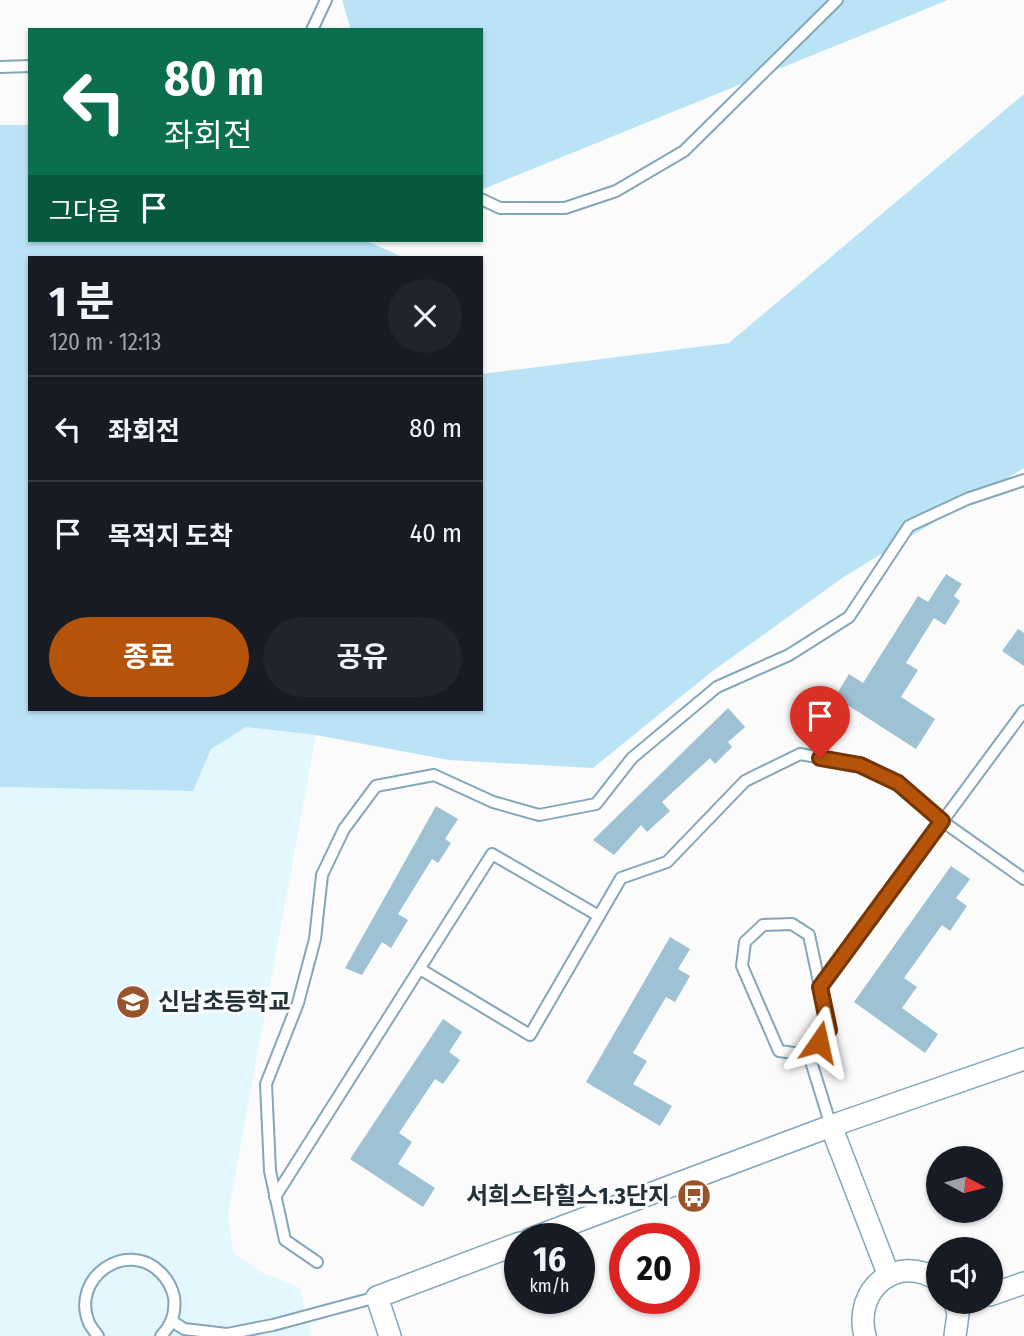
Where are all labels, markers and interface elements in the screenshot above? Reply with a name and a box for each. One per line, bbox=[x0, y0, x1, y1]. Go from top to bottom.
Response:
text: 80 m bbox=[164, 49, 264, 108]
icon: left bbox=[49, 56, 140, 147]
text: 좌회전 bbox=[164, 116, 252, 154]
icon: arrive bbox=[135, 189, 173, 227]
text: 그다음 bbox=[49, 196, 121, 227]
text: 1 분 bbox=[49, 277, 114, 327]
button: close bbox=[388, 279, 462, 353]
text: 120 m · 12:13 bbox=[49, 328, 161, 356]
icon: left bbox=[49, 410, 87, 448]
text: 80 m bbox=[409, 413, 462, 444]
text: 좌회전 bbox=[108, 416, 180, 447]
icon: arrive bbox=[49, 515, 87, 553]
text: 40 m bbox=[410, 518, 462, 549]
text: 목적지 도착 bbox=[108, 521, 233, 552]
button: 종료 bbox=[49, 617, 249, 697]
button: 공유 bbox=[263, 617, 462, 697]
pin bbox=[790, 686, 850, 758]
icon: arrive bbox=[801, 697, 839, 735]
school or university icon: 신남초등학교 bbox=[114, 983, 152, 1021]
place label: 신남초등학교 bbox=[158, 988, 290, 1016]
position arrow bbox=[782, 1005, 856, 1079]
north arrow bbox=[926, 1146, 1003, 1223]
map controls bbox=[926, 1146, 1003, 1314]
bus stop icon: 서희스타힐스1.3단지 bbox=[675, 1177, 713, 1215]
place label: 서희스타힐스1.3단지 bbox=[466, 1182, 670, 1210]
speed limit sign: 20 bbox=[609, 1223, 700, 1314]
button: sound bbox=[926, 1237, 1003, 1314]
text: 16 bbox=[533, 1238, 566, 1280]
text: km/h bbox=[529, 1275, 570, 1297]

